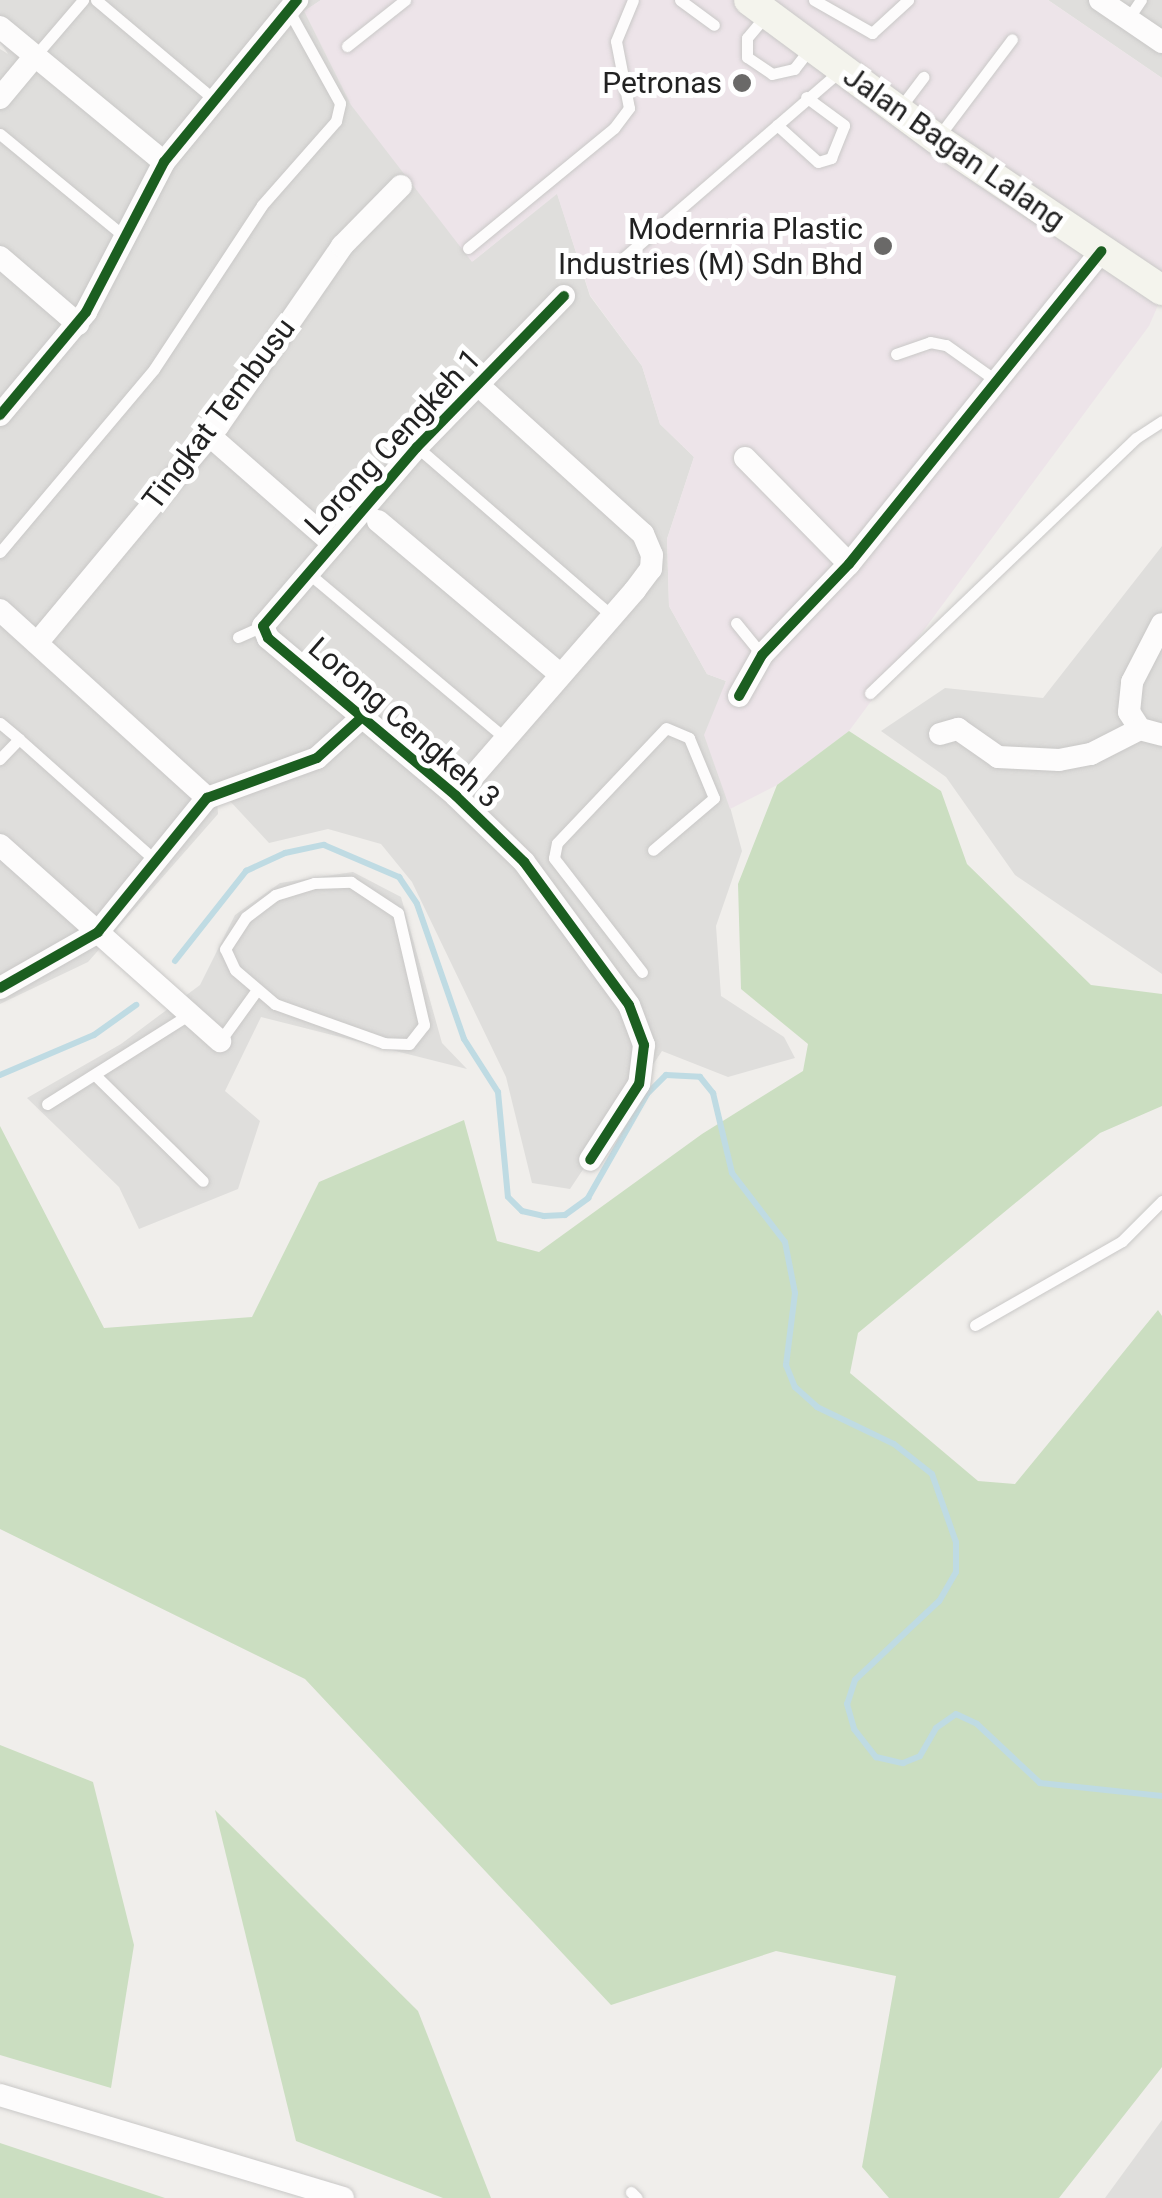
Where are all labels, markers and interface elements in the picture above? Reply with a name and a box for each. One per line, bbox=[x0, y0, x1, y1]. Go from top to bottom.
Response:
street label: Jalan Bagan Lalang bbox=[836, 58, 1072, 238]
place label: Petronas bbox=[602, 65, 722, 101]
marker: Petronas bbox=[731, 72, 753, 94]
place label: Modernria Plastic Industries (M) Sdn Bhd bbox=[558, 211, 863, 282]
marker: Modernria Plastic Industries (M) Sdn Bhd bbox=[872, 235, 894, 257]
street label: Tingkat Tembusu bbox=[135, 311, 303, 517]
street label: Lorong Cengkeh 1 bbox=[297, 341, 489, 543]
street label: Lorong Cengkeh 3 bbox=[301, 630, 507, 816]

